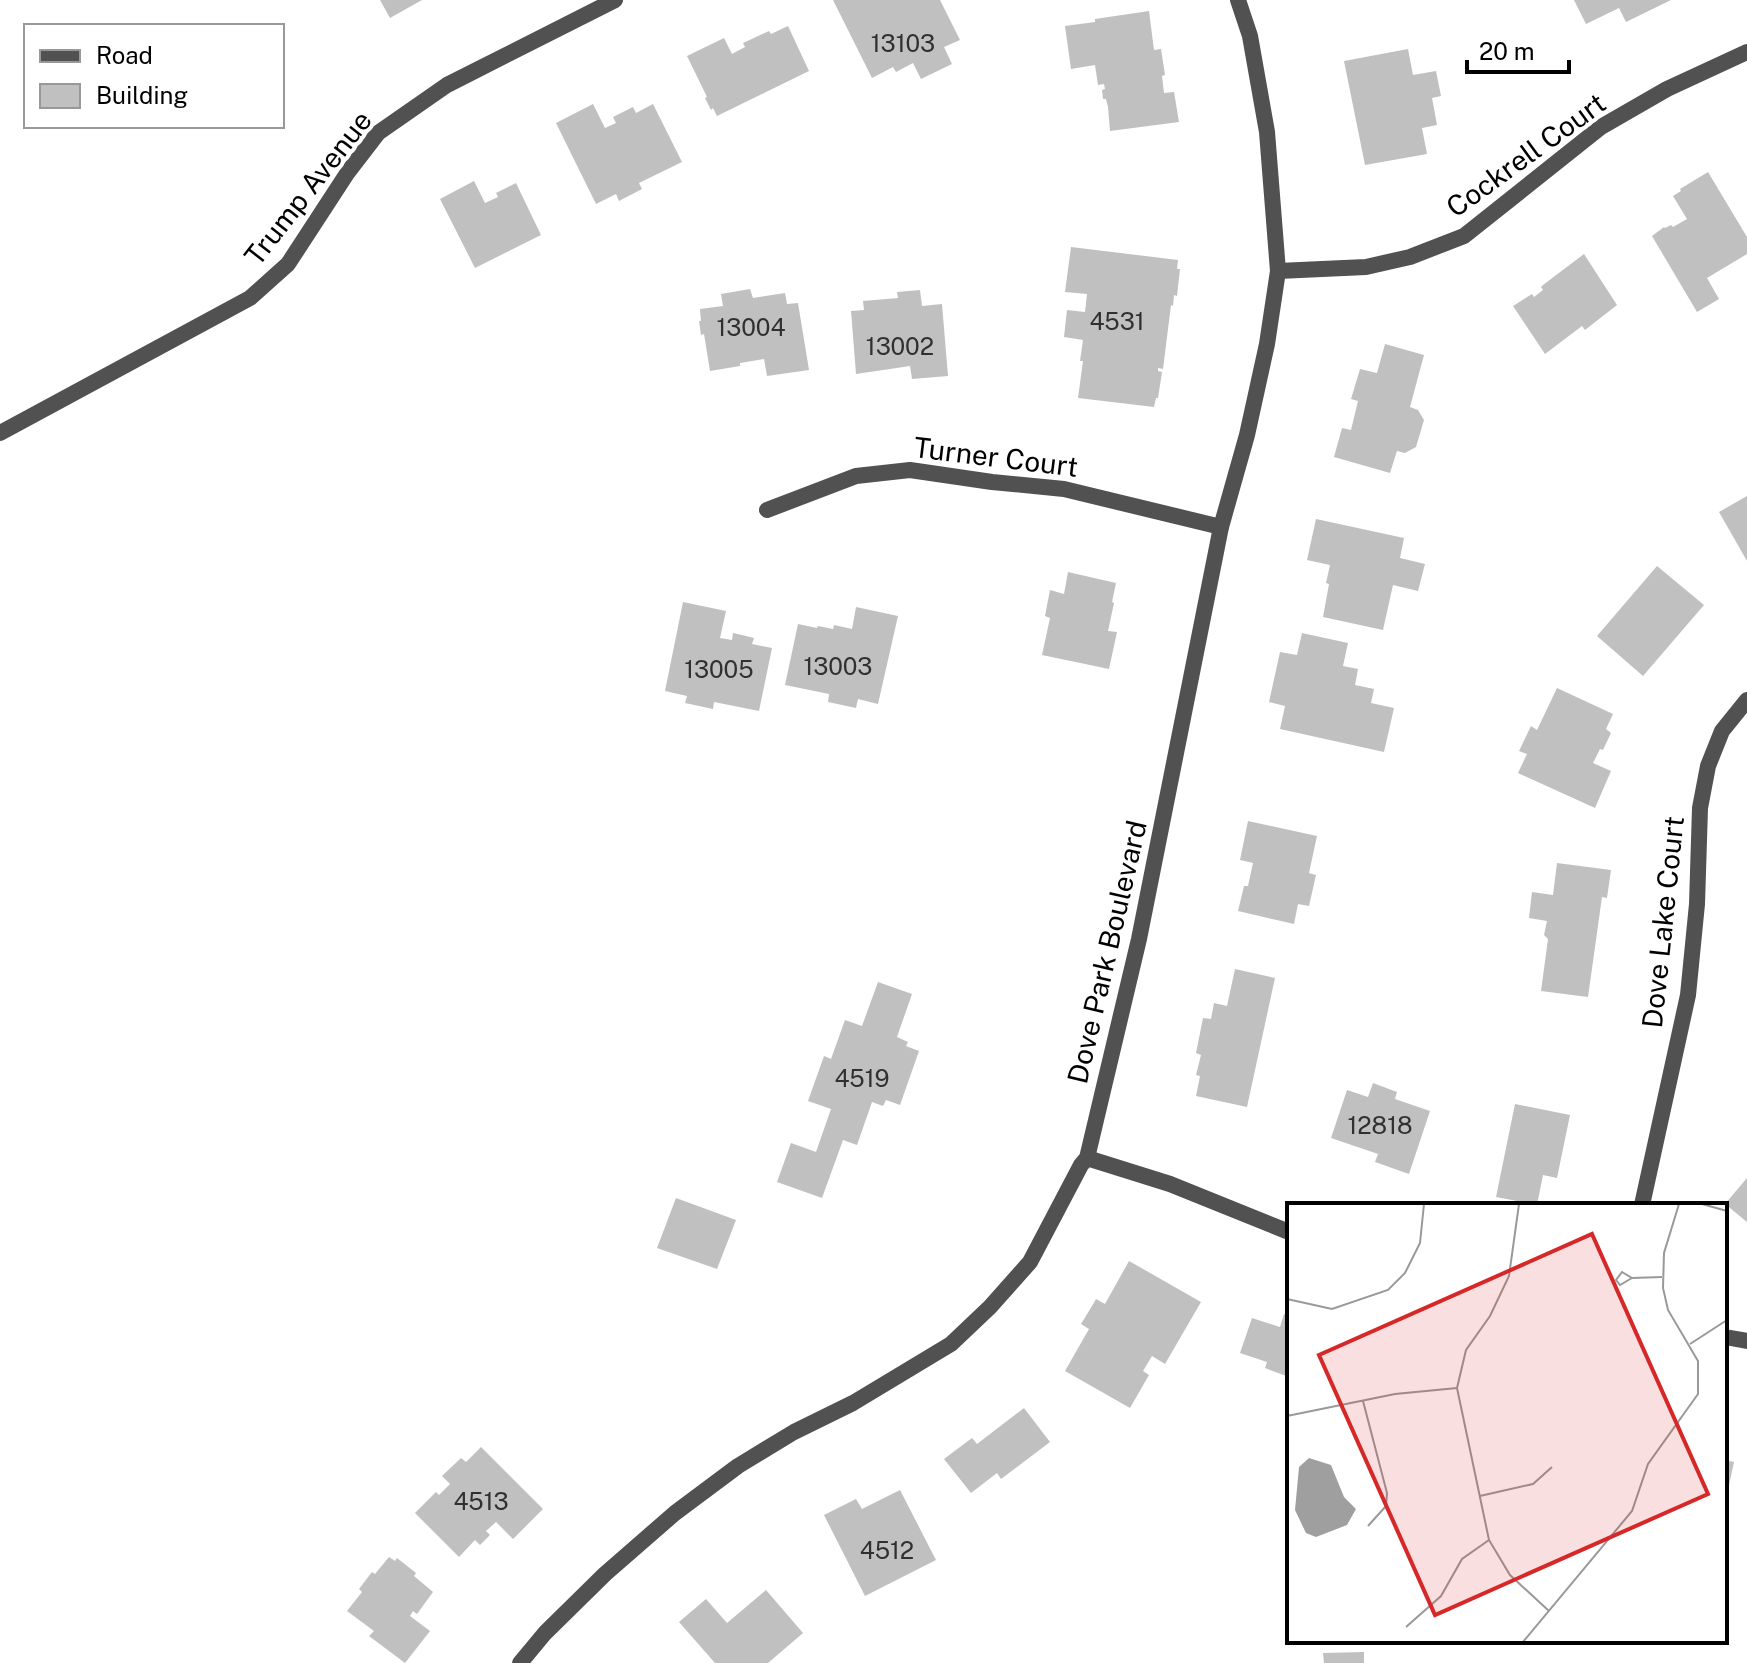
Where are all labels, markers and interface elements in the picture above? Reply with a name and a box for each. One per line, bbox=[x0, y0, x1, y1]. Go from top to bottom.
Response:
legend bbox=[24, 24, 284, 128]
scale bar bbox=[1467, 24, 1569, 74]
house number: 13103 bbox=[871, 29, 935, 57]
text: 20 m bbox=[1479, 37, 1535, 65]
text: Road bbox=[96, 41, 153, 69]
text: Building bbox=[96, 81, 188, 109]
street label: Cockrell Court bbox=[1440, 86, 1612, 223]
street label: Trump Avenue bbox=[237, 104, 378, 271]
house number: 4531 bbox=[1089, 307, 1145, 335]
house number: 13004 bbox=[717, 313, 786, 341]
house number: 13002 bbox=[866, 332, 934, 360]
street label: Turner Court bbox=[912, 430, 1080, 483]
house number: 13003 bbox=[804, 652, 872, 680]
house number: 13005 bbox=[684, 655, 754, 683]
street label: Dove Lake Court bbox=[1635, 814, 1690, 1030]
street label: Dove Park Boulevard bbox=[1060, 817, 1153, 1087]
house number: 4519 bbox=[834, 1064, 890, 1092]
house number: 12818 bbox=[1348, 1111, 1412, 1139]
inset map bbox=[1287, 1203, 1727, 1643]
house number: 4513 bbox=[453, 1487, 509, 1515]
house number: 4512 bbox=[860, 1536, 914, 1564]

